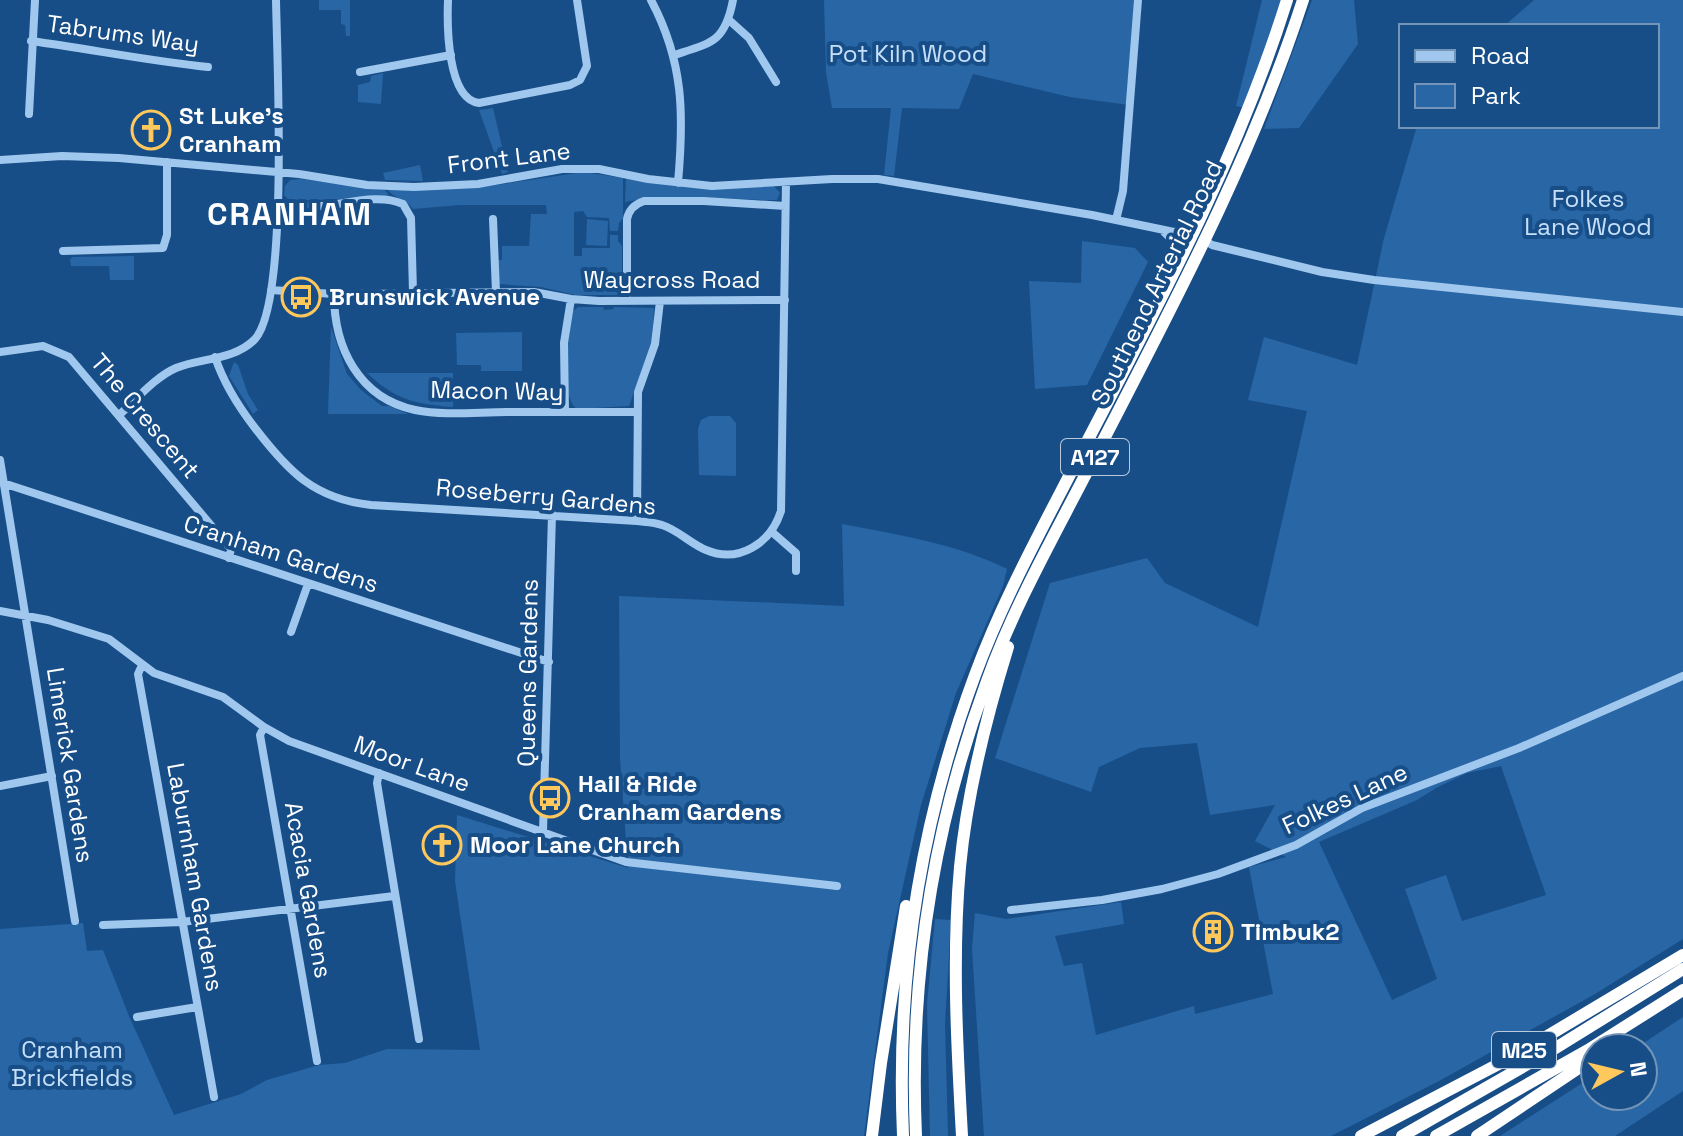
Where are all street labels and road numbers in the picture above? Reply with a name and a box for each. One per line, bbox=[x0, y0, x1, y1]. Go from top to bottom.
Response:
street label: Tabrums Way bbox=[45, 7, 201, 60]
street label: Front Lane bbox=[446, 135, 572, 180]
street label: Southend Arterial Road bbox=[1084, 155, 1229, 410]
street label: Waycross Road bbox=[583, 264, 761, 295]
street label: The Crescent bbox=[84, 347, 207, 485]
street label: Macon Way bbox=[430, 374, 564, 407]
road number: A127 bbox=[1061, 439, 1129, 475]
street label: Roseberry Gardens bbox=[435, 471, 657, 522]
street label: Cranham Gardens bbox=[180, 507, 383, 600]
street label: Queens Gardens bbox=[510, 579, 545, 767]
street label: Limerick Gardens bbox=[40, 665, 101, 865]
street label: Moor Lane bbox=[350, 728, 475, 799]
street label: Folkes Lane bbox=[1277, 756, 1412, 841]
street label: Laburnham Gardens bbox=[160, 760, 231, 994]
street label: Acacia Gardens bbox=[278, 799, 339, 980]
road number: M25 bbox=[1492, 1032, 1556, 1068]

